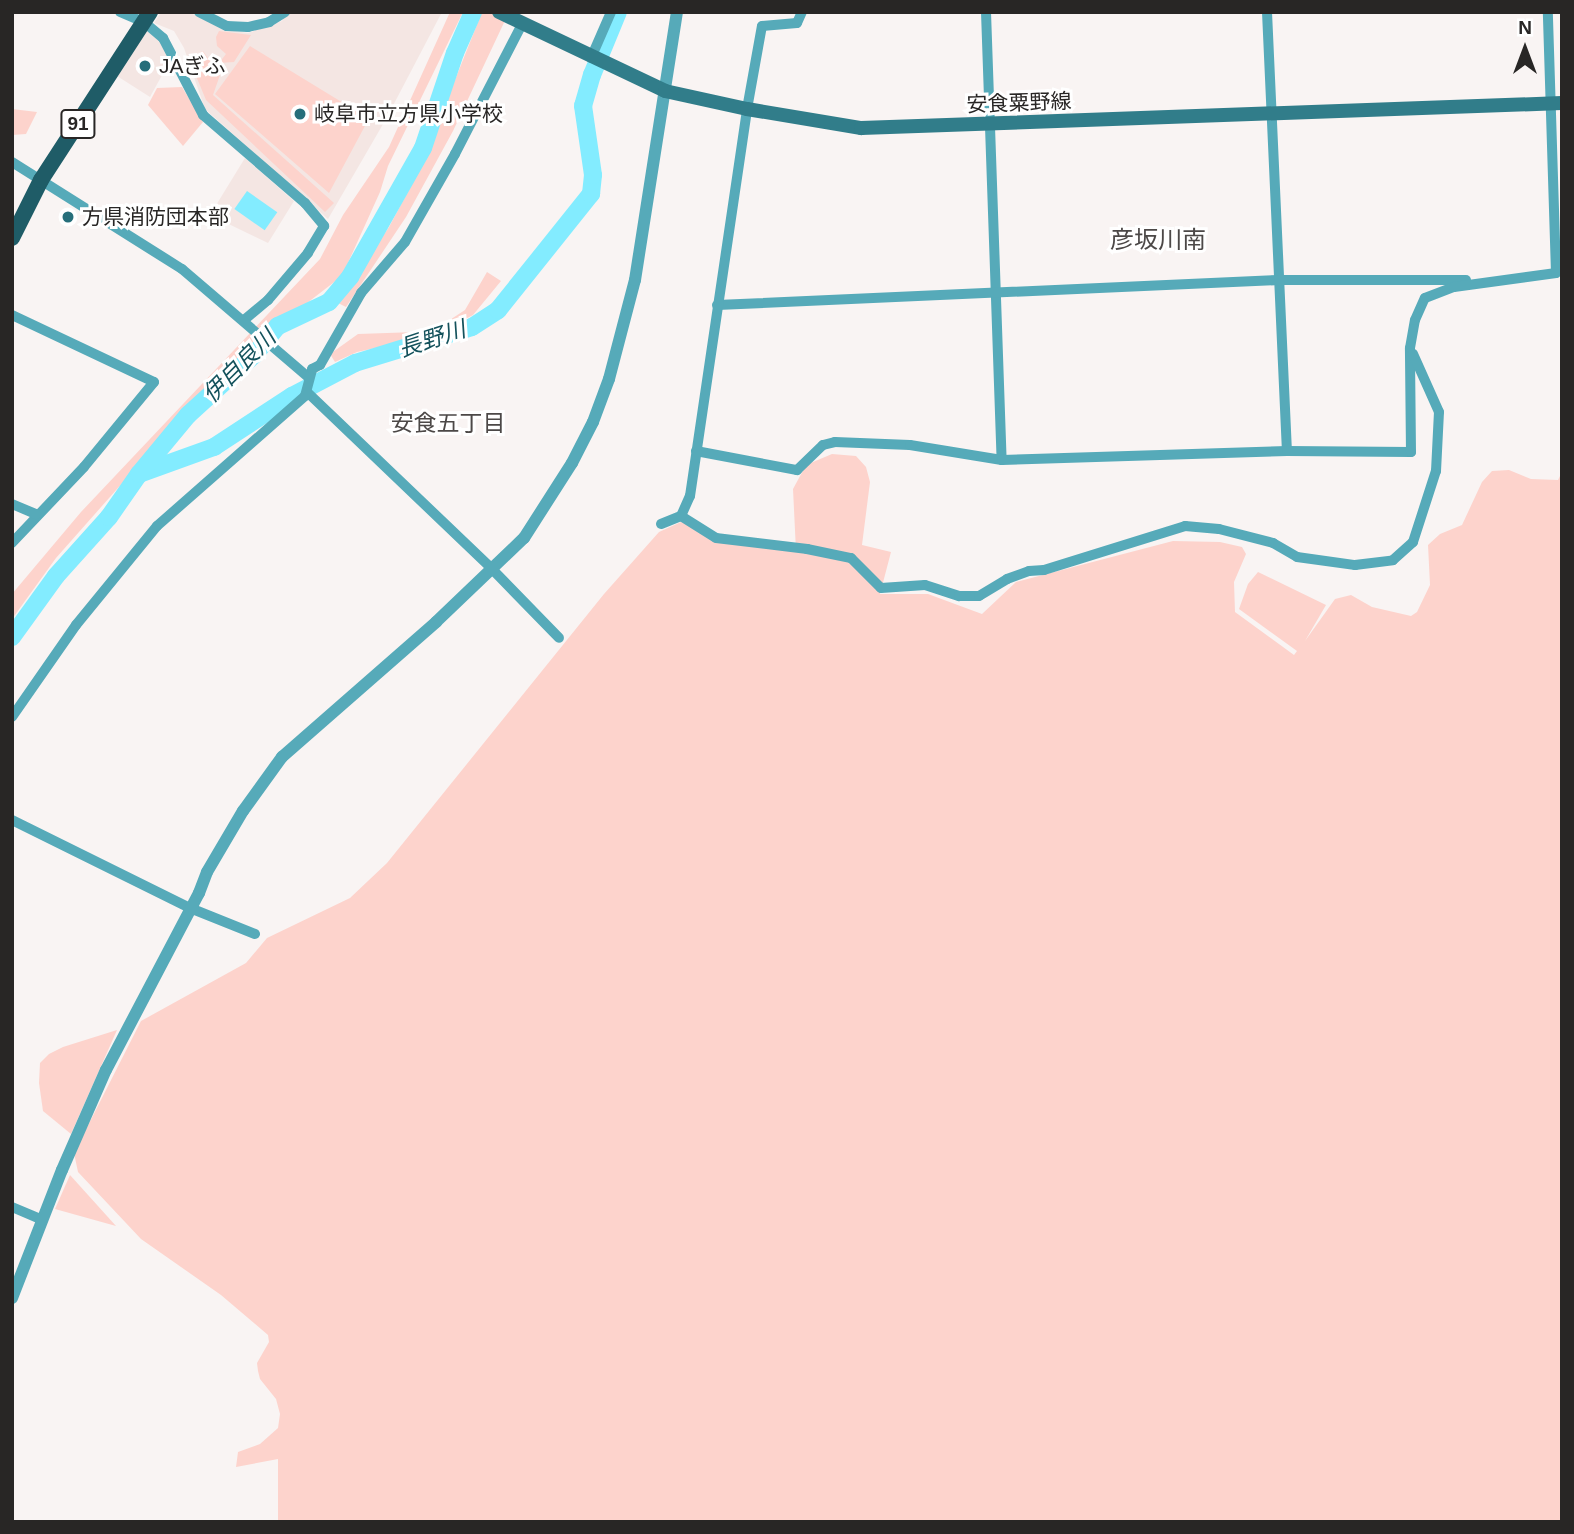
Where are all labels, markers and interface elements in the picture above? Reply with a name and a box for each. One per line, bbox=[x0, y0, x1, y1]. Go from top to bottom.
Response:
north arrow bbox=[1490, 14, 1560, 84]
text: N bbox=[1518, 17, 1532, 38]
place label: JAぎふ bbox=[159, 53, 226, 79]
marker: JAぎふ bbox=[137, 58, 153, 74]
street label: 安食粟野線 bbox=[966, 89, 1072, 117]
place label: 岐阜市立方県小学校 bbox=[314, 101, 503, 127]
marker: 岐阜市立方県小学校 bbox=[292, 106, 308, 122]
road number: 91 bbox=[59, 108, 97, 140]
place label: 方県消防団本部 bbox=[82, 204, 229, 230]
marker: 方県消防団本部 bbox=[60, 209, 76, 225]
district label: 彦坂川南 bbox=[1110, 226, 1206, 254]
water label: 長野川 bbox=[395, 315, 469, 363]
water label: 伊自良川 bbox=[197, 324, 281, 408]
district label: 安食五丁目 bbox=[391, 409, 505, 437]

